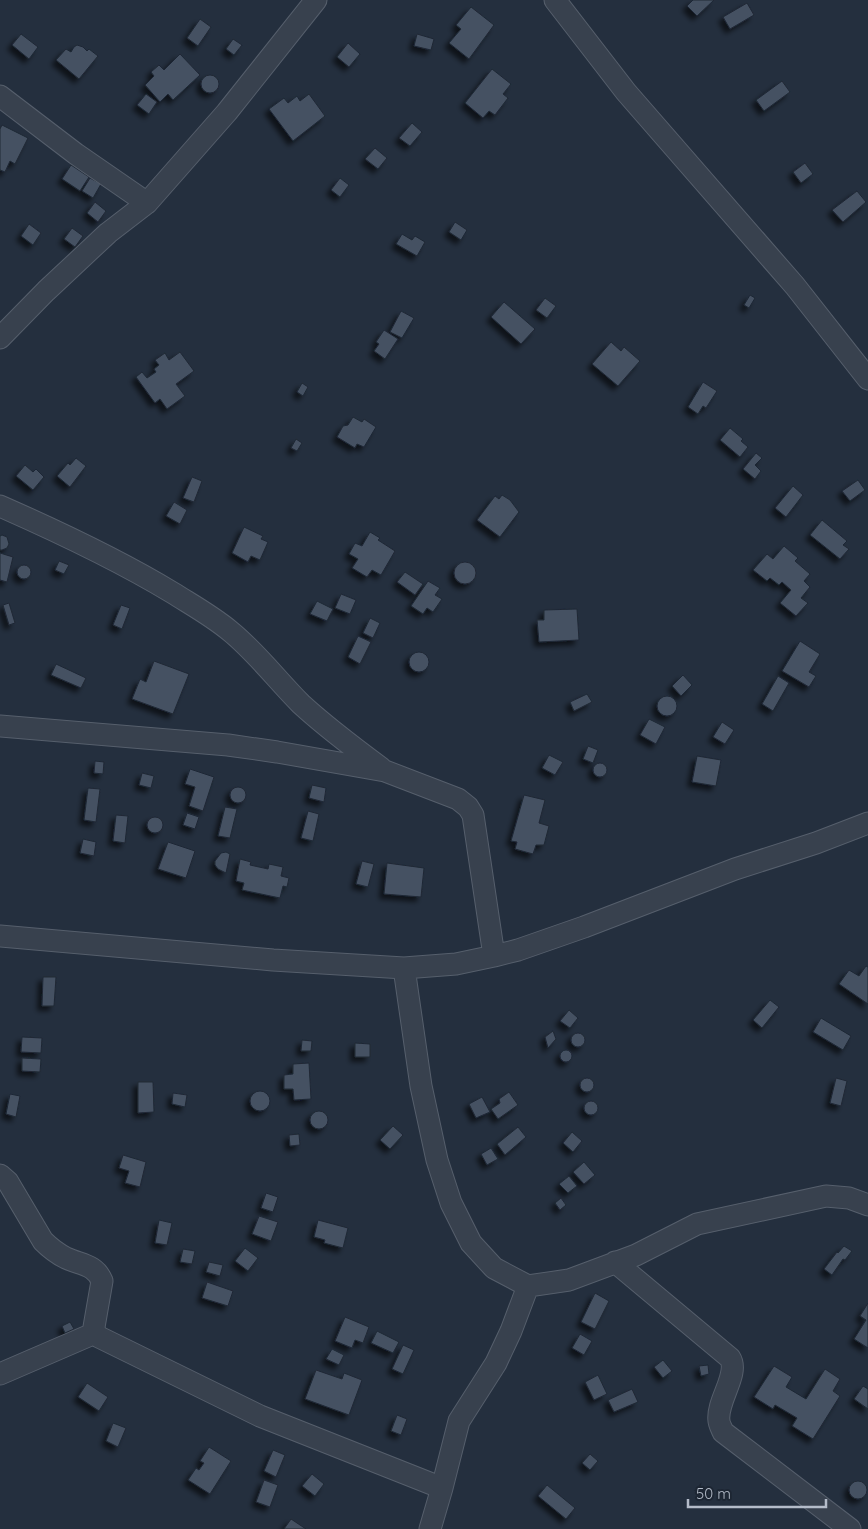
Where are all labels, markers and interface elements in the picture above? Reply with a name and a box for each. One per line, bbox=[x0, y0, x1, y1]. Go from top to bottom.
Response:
scale bar bbox=[688, 1476, 826, 1508]
text: 50 m bbox=[696, 1484, 731, 1503]

